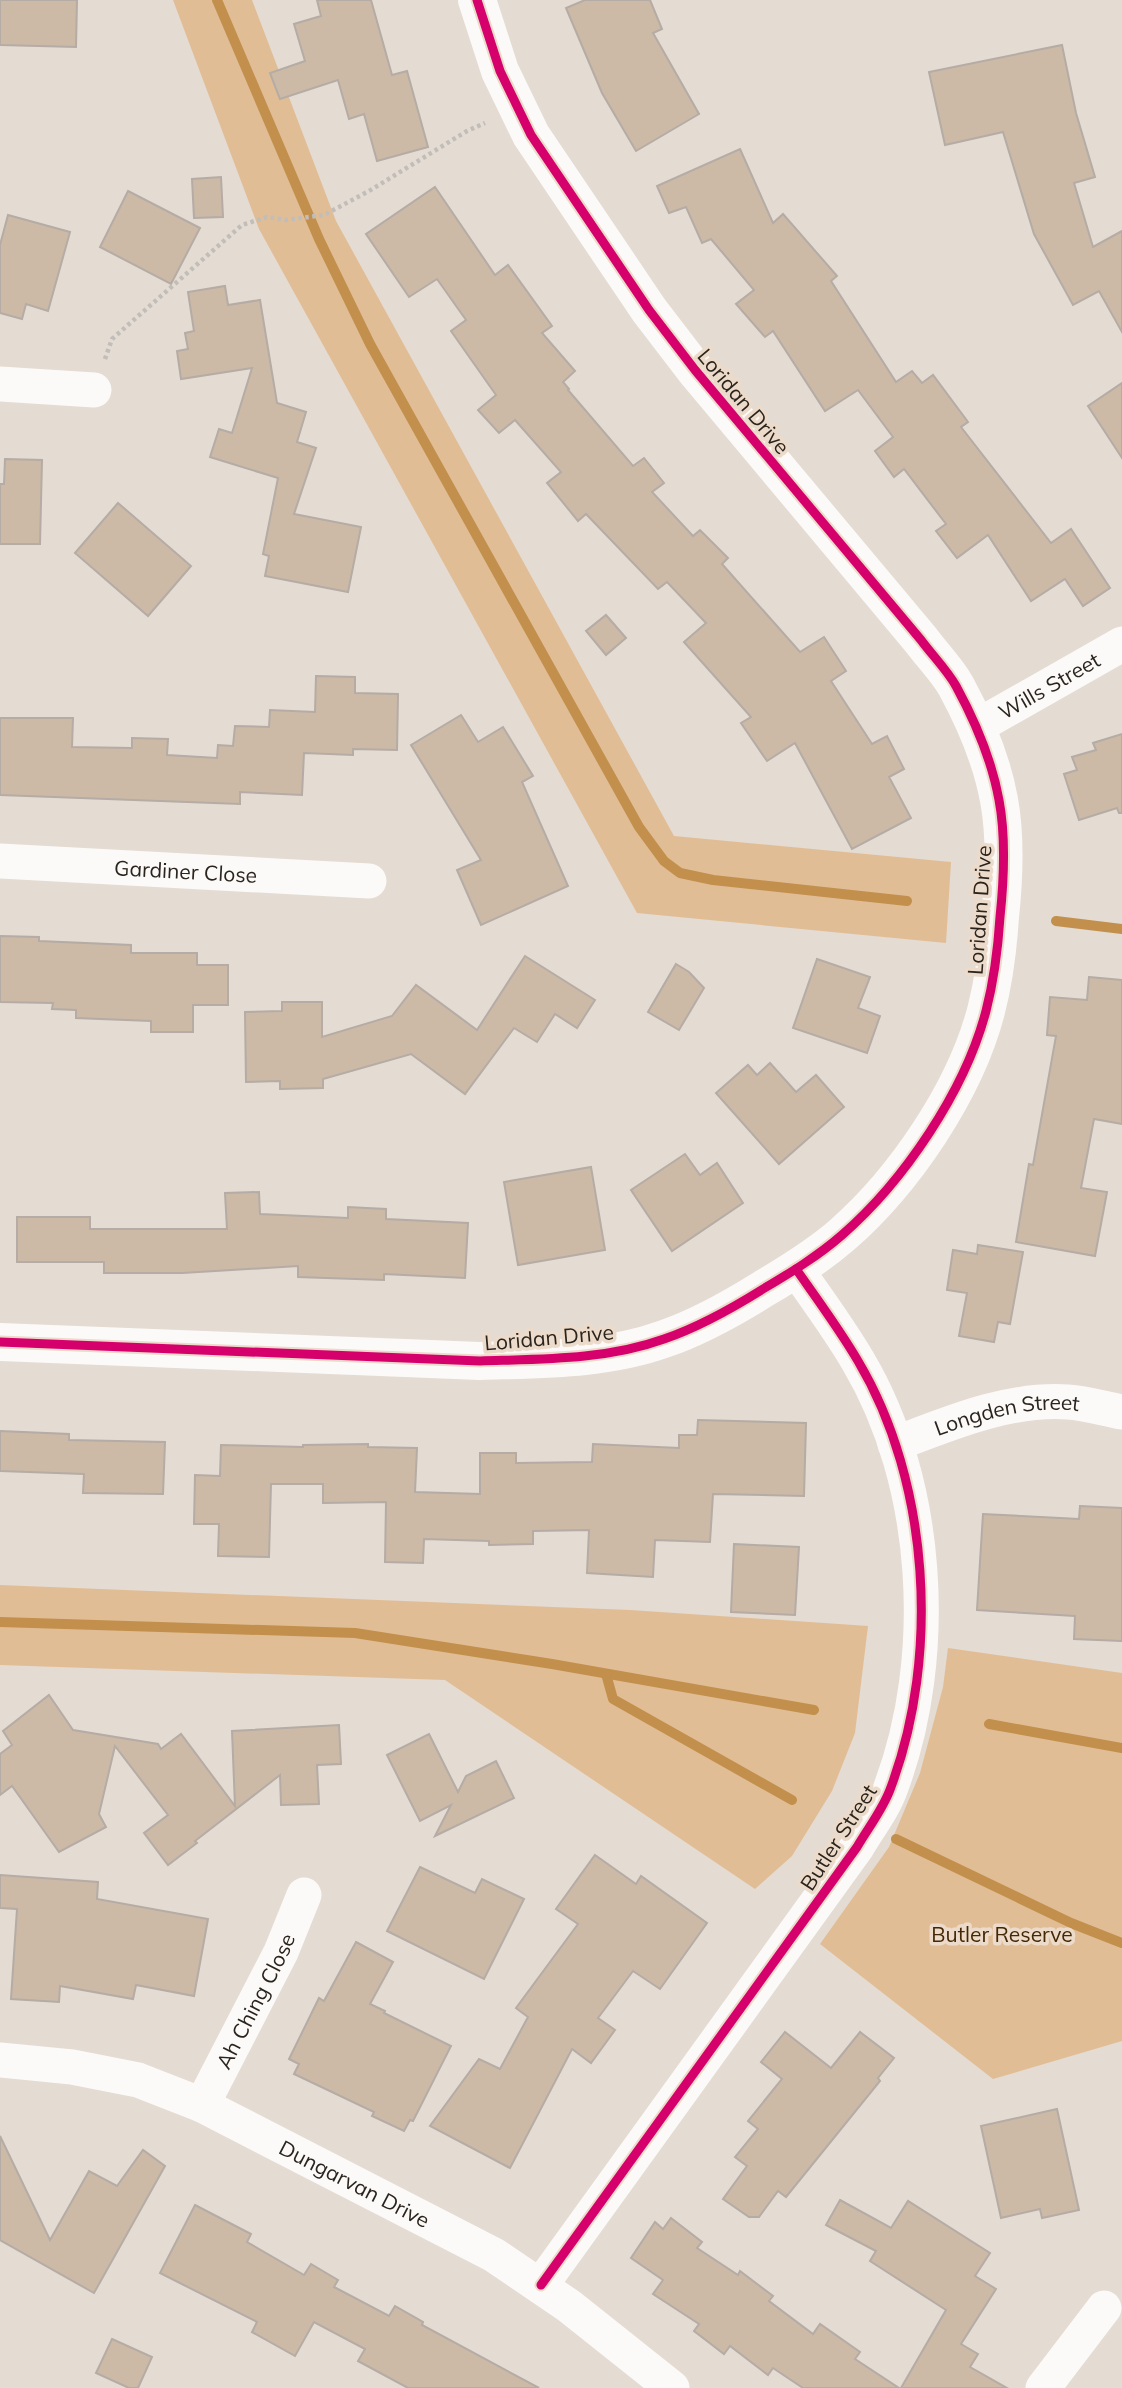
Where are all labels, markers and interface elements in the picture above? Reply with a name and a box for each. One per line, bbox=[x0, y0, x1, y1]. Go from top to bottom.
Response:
street label: Loridan Drive bbox=[692, 343, 796, 459]
street label: Wills Street bbox=[994, 646, 1104, 725]
street label: Loridan Drive bbox=[962, 844, 996, 976]
street label: Gardiner Close bbox=[114, 854, 258, 888]
street label: Loridan Drive bbox=[483, 1318, 615, 1356]
street label: Longden Street bbox=[931, 1389, 1081, 1441]
street label: Butler Street bbox=[794, 1779, 882, 1895]
park label: Butler Reserve bbox=[931, 1921, 1073, 1947]
street label: Ah Ching Close bbox=[210, 1929, 300, 2073]
street label: Dungarvan Drive bbox=[275, 2134, 434, 2233]

